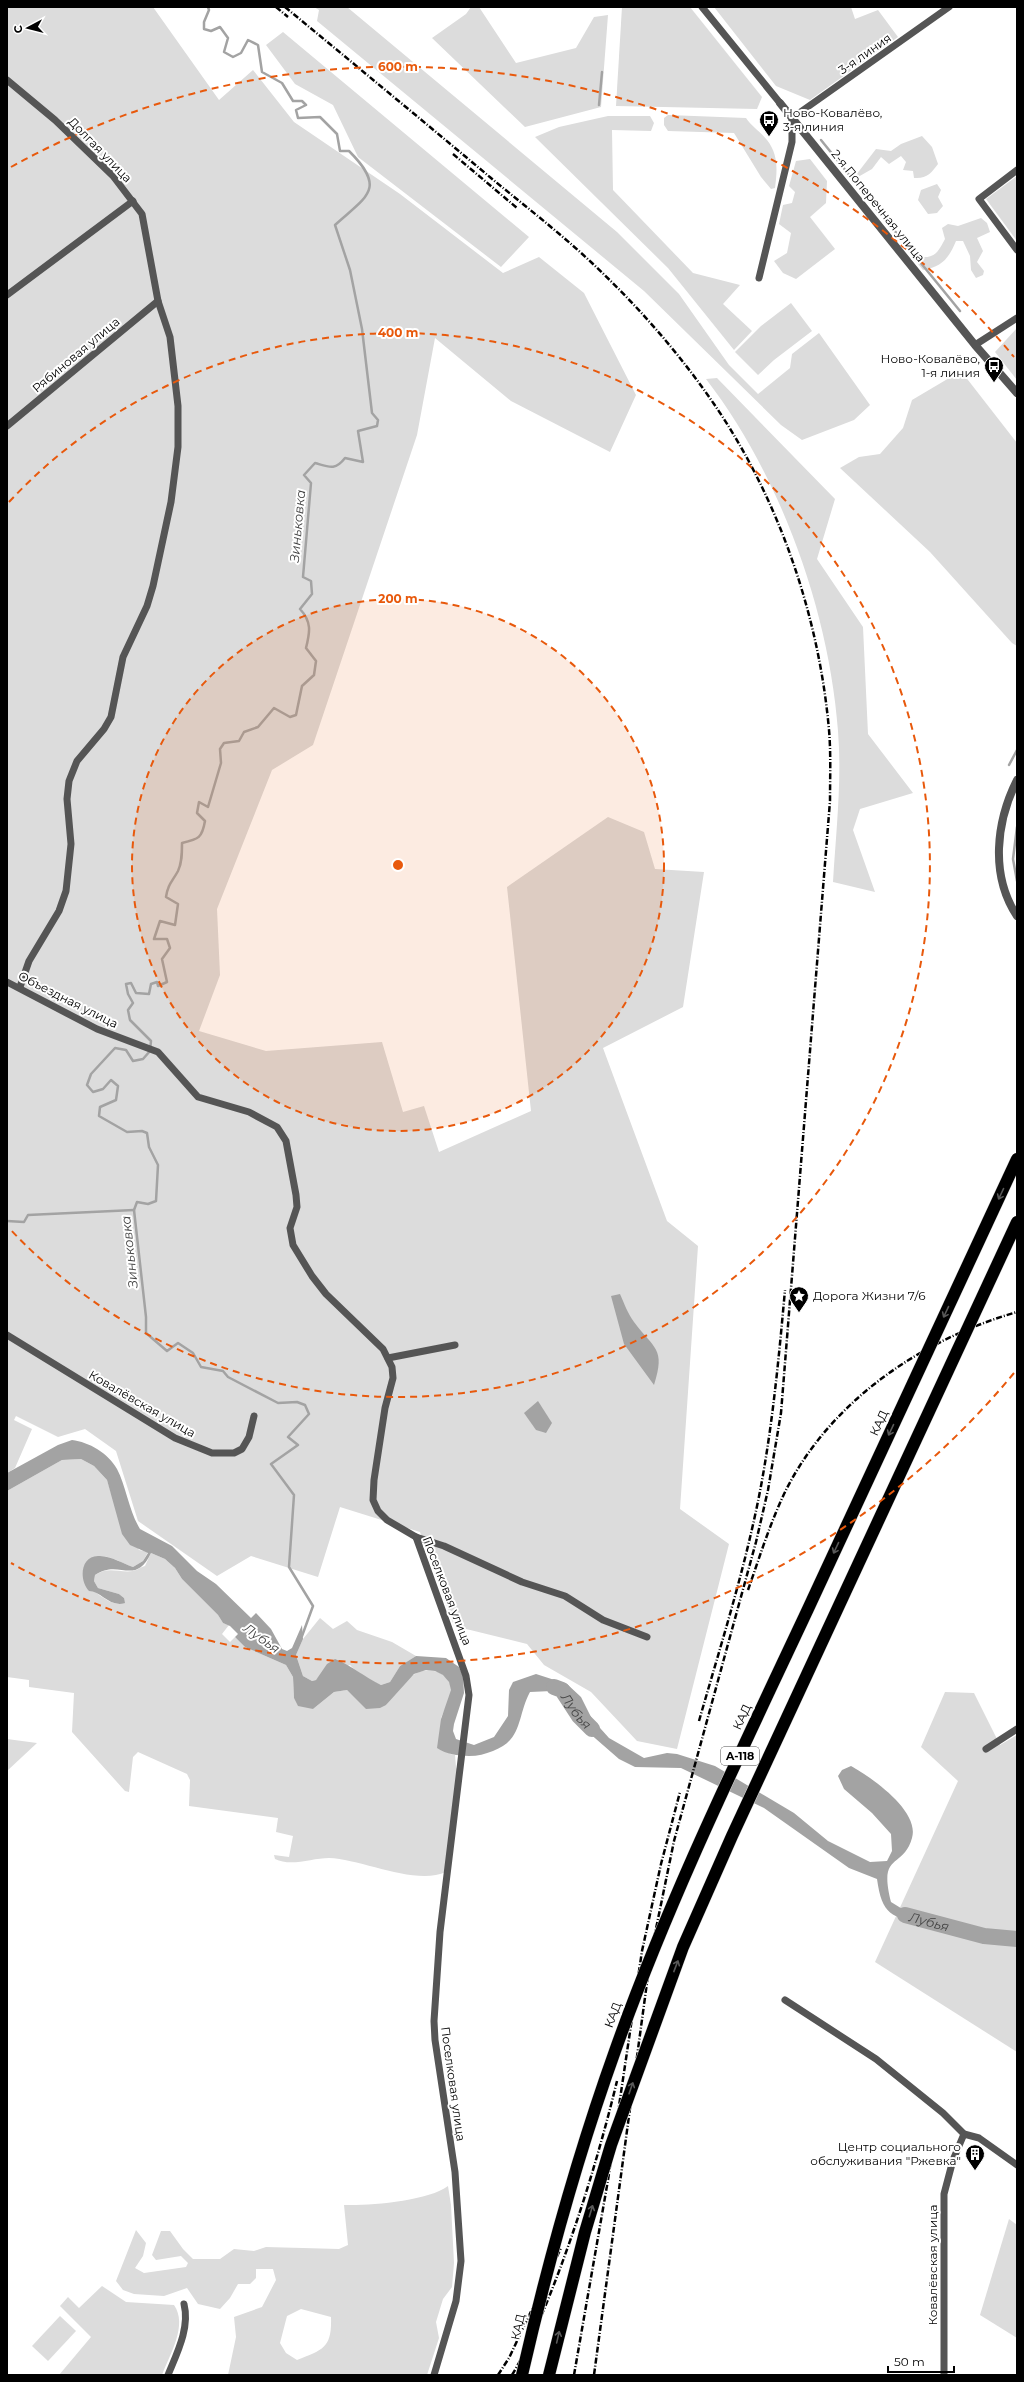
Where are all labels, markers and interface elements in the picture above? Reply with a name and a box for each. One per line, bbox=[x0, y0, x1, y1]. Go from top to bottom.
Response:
north arrow bbox=[8, 8, 48, 48]
text: С bbox=[11, 24, 26, 34]
street label: 3-я линия bbox=[835, 30, 894, 77]
text: 600 m bbox=[378, 59, 418, 74]
place label: Ново-Ковалёво, 3-я линия bbox=[783, 105, 882, 134]
bus stop icon: Ново-Ковалёво, 3-я линия bbox=[758, 109, 780, 137]
street label: Долгая улица bbox=[65, 114, 135, 185]
street label: 2-я Поперечная улица bbox=[828, 146, 928, 265]
street label: Рябиновая улица bbox=[29, 314, 122, 396]
text: 400 m bbox=[378, 325, 418, 340]
place label: Ново-Ковалёво, 1-я линия bbox=[881, 351, 980, 380]
bus stop icon: Ново-Ковалёво, 1-я линия bbox=[983, 355, 1005, 383]
water label: Зиньковка bbox=[286, 489, 308, 564]
text: 200 m bbox=[378, 591, 418, 606]
centre of rings bbox=[391, 858, 405, 872]
street label: Объездная улица bbox=[16, 968, 121, 1031]
one-way arrow bbox=[997, 1188, 1004, 1200]
water label: Зиньковка bbox=[117, 1215, 141, 1290]
place icon: Дорога Жизни 7/6 bbox=[788, 1285, 810, 1313]
place label: Дорога Жизни 7/6 bbox=[813, 1288, 926, 1303]
one-way arrow bbox=[942, 1305, 949, 1317]
street label: Ковалёвская улица bbox=[86, 1367, 198, 1440]
street label: КАД bbox=[866, 1407, 891, 1438]
one-way arrow bbox=[887, 1423, 894, 1435]
street label: Поселковая улица bbox=[420, 1534, 475, 1647]
one-way arrow bbox=[832, 1541, 839, 1553]
water label: Лубья bbox=[240, 1619, 283, 1656]
water label: Лубья bbox=[558, 1689, 595, 1732]
street label: КАД bbox=[729, 1701, 754, 1732]
road number: А-118 bbox=[721, 1747, 759, 1765]
water label: Лубья bbox=[906, 1908, 951, 1934]
one-way arrow bbox=[673, 1960, 681, 1972]
street label: КАД bbox=[601, 1999, 624, 2030]
street label: Поселковая улица bbox=[438, 2026, 469, 2142]
one-way arrow bbox=[628, 2081, 635, 2094]
place label: Центр социального обслуживания "Ржевка" bbox=[810, 2139, 961, 2168]
building icon: Центр социального обслуживания "Ржевка" bbox=[964, 2143, 986, 2171]
one-way arrow bbox=[588, 2205, 595, 2218]
street label: Ковалёвская улица bbox=[925, 2205, 940, 2325]
street label: КАД bbox=[507, 2312, 528, 2341]
one-way arrow bbox=[554, 2331, 562, 2344]
scale bar bbox=[888, 2348, 954, 2374]
text: 50 m bbox=[894, 2354, 925, 2369]

